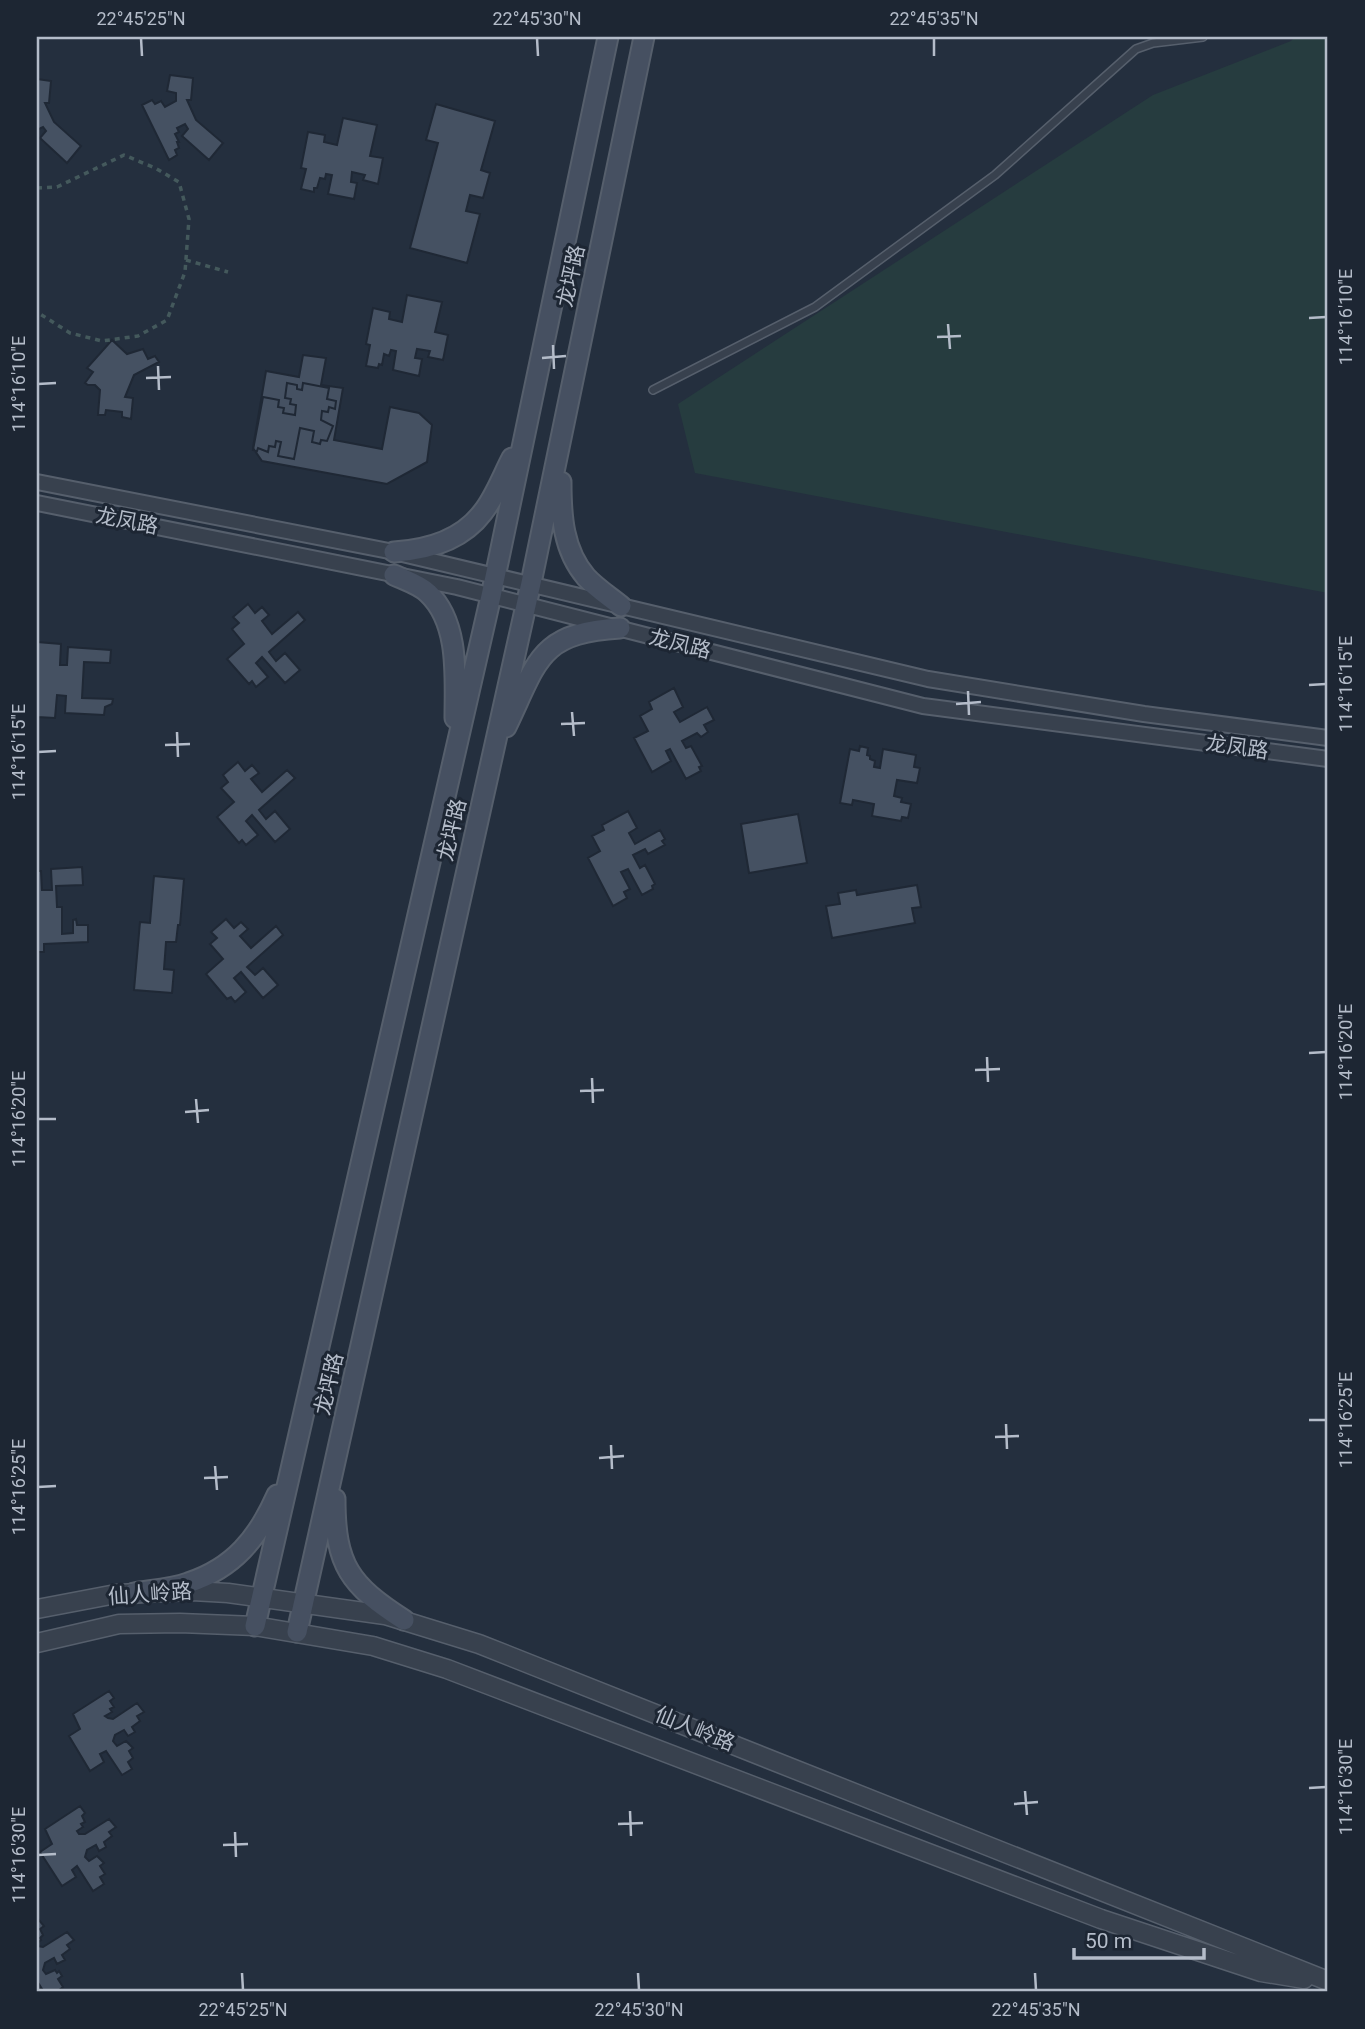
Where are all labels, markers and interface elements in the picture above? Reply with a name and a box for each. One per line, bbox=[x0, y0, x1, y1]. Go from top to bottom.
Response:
text: 22°45'25"N bbox=[96, 8, 186, 29]
text: 22°45'30"N bbox=[492, 8, 582, 29]
text: 22°45'35"N bbox=[889, 8, 979, 29]
street label: 龙坪路 bbox=[553, 243, 589, 309]
text: 114°16'10"E bbox=[1335, 269, 1356, 365]
text: 114°16'10"E bbox=[8, 336, 29, 432]
street label: 龙凤路 bbox=[94, 503, 160, 539]
street label: 龙凤路 bbox=[647, 625, 713, 663]
text: 114°16'15"E bbox=[1335, 636, 1356, 732]
text: 114°16'15"E bbox=[8, 704, 29, 800]
street label: 龙凤路 bbox=[1204, 731, 1270, 763]
street label: 龙坪路 bbox=[433, 797, 471, 863]
text: 114°16'20"E bbox=[1335, 1004, 1356, 1100]
text: 114°16'20"E bbox=[8, 1071, 29, 1167]
street label: 龙坪路 bbox=[310, 1351, 348, 1417]
text: 114°16'25"E bbox=[1335, 1372, 1356, 1468]
text: 114°16'25"E bbox=[8, 1439, 29, 1535]
street label: 仙人岭路 bbox=[107, 1579, 193, 1609]
street label: 仙人岭路 bbox=[652, 1702, 738, 1756]
text: 114°16'30"E bbox=[1335, 1739, 1356, 1835]
text: 114°16'30"E bbox=[8, 1807, 29, 1903]
scale bar bbox=[1074, 1917, 1204, 1961]
text: 50 m bbox=[1085, 1929, 1132, 1953]
text: 22°45'25"N bbox=[198, 1999, 288, 2020]
text: 22°45'30"N bbox=[594, 1999, 684, 2020]
text: 22°45'35"N bbox=[991, 1999, 1081, 2020]

